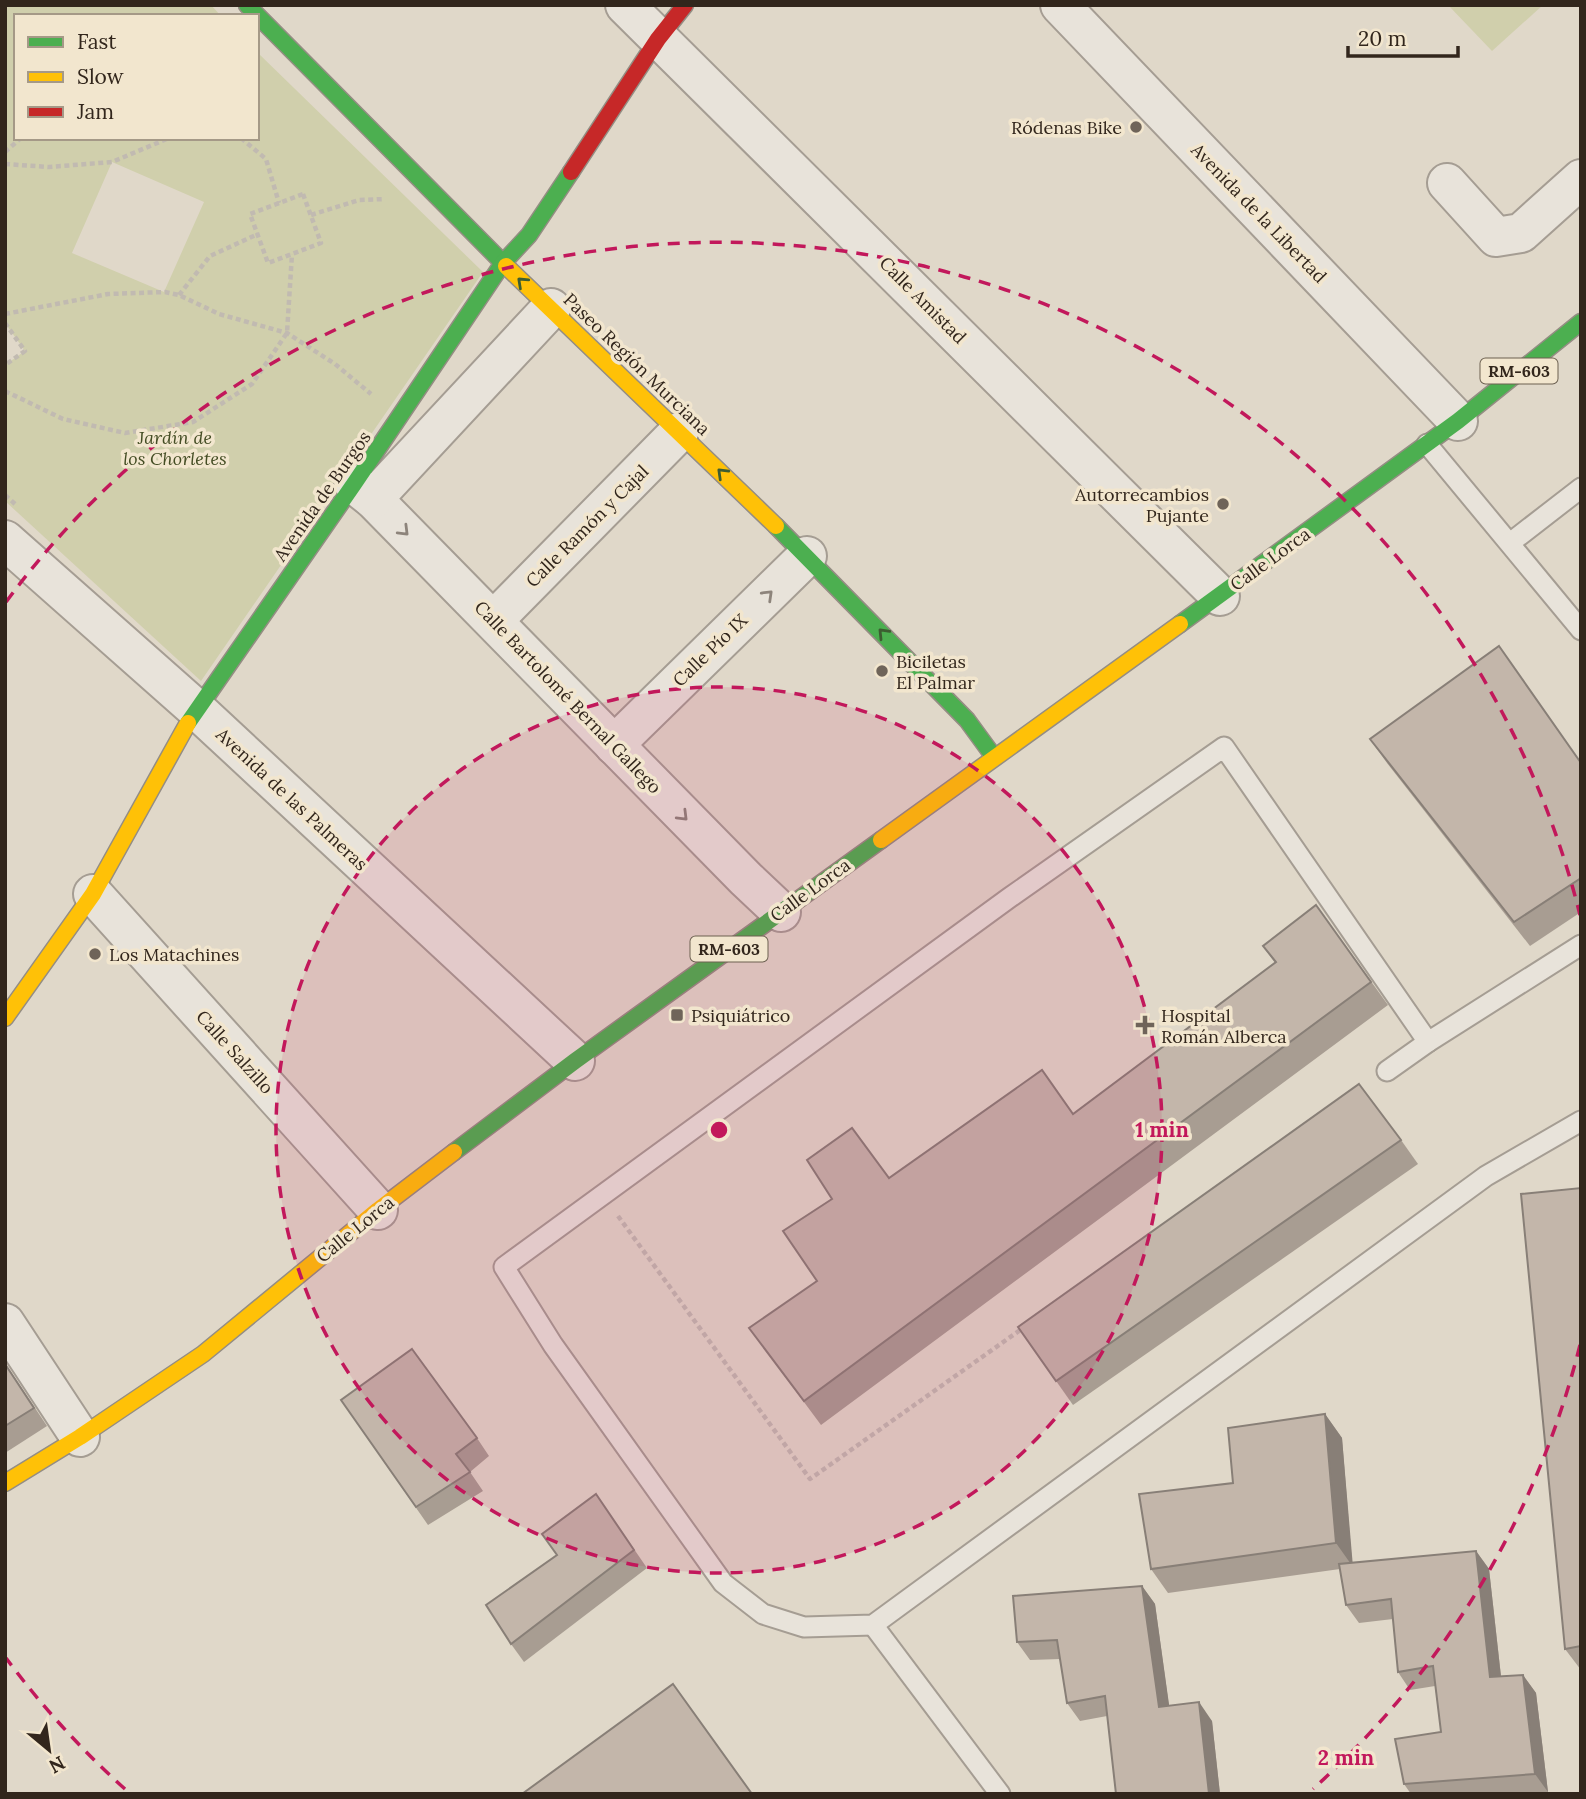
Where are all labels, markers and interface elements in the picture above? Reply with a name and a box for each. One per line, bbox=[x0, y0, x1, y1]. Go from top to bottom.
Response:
legend bbox=[14, 14, 259, 140]
scale bar bbox=[1348, 14, 1458, 58]
text: 20 m bbox=[1358, 25, 1407, 52]
text: Fast bbox=[77, 28, 117, 55]
text: Slow bbox=[77, 63, 124, 90]
text: Jam bbox=[76, 98, 114, 125]
place label: Ródenas Bike bbox=[1011, 116, 1122, 139]
marker: Ródenas Bike bbox=[1128, 119, 1144, 135]
street label: Avenida de la Libertad bbox=[1186, 138, 1332, 288]
street label: Calle Amistad bbox=[875, 252, 972, 349]
one-way arrow bbox=[517, 277, 530, 290]
street label: Paseo Región Murciana bbox=[559, 288, 715, 440]
road number: RM-603 bbox=[1480, 358, 1558, 384]
park label: Jardín de los Chorletes bbox=[123, 426, 227, 470]
street label: Avenida de Burgos bbox=[268, 426, 376, 566]
street label: Calle Ramón y Cajal bbox=[521, 460, 653, 592]
one-way arrow bbox=[717, 468, 730, 481]
place label: Autorrecambios Pujante bbox=[1074, 483, 1209, 527]
marker: Autorrecambios Pujante bbox=[1215, 496, 1231, 512]
street label: Calle Lorca bbox=[1225, 522, 1315, 596]
one-way arrow bbox=[395, 523, 408, 536]
one-way arrow bbox=[759, 590, 772, 603]
street label: Calle Bartolomé Bernal Gallego bbox=[470, 596, 666, 798]
street label: Calle Pío IX bbox=[668, 608, 752, 691]
one-way arrow bbox=[878, 629, 891, 642]
place label: Biciletas El Palmar bbox=[896, 650, 975, 694]
marker: Biciletas El Palmar bbox=[874, 663, 890, 679]
street label: Avenida de las Palmeras bbox=[211, 722, 373, 875]
one-way arrow bbox=[675, 807, 688, 820]
street label: Calle Lorca bbox=[765, 853, 855, 927]
road number: RM-603 bbox=[690, 937, 768, 962]
place label: Los Matachines bbox=[109, 943, 239, 966]
marker: Los Matachines bbox=[87, 946, 103, 962]
place label: Psiquiátrico bbox=[691, 1004, 790, 1027]
place label: Hospital Román Alberca bbox=[1161, 1004, 1287, 1048]
street label: Calle Salzillo bbox=[191, 1005, 279, 1099]
marker: Psiquiátrico bbox=[669, 1007, 685, 1023]
marker: Hospital Román Alberca bbox=[1135, 1015, 1155, 1035]
text: 1 min bbox=[1135, 1116, 1189, 1143]
centre of rings bbox=[707, 1118, 731, 1142]
street label: Calle Lorca bbox=[311, 1191, 399, 1267]
north arrow bbox=[14, 1715, 84, 1785]
text: 2 min bbox=[1318, 1744, 1374, 1771]
text: N bbox=[45, 1751, 69, 1779]

